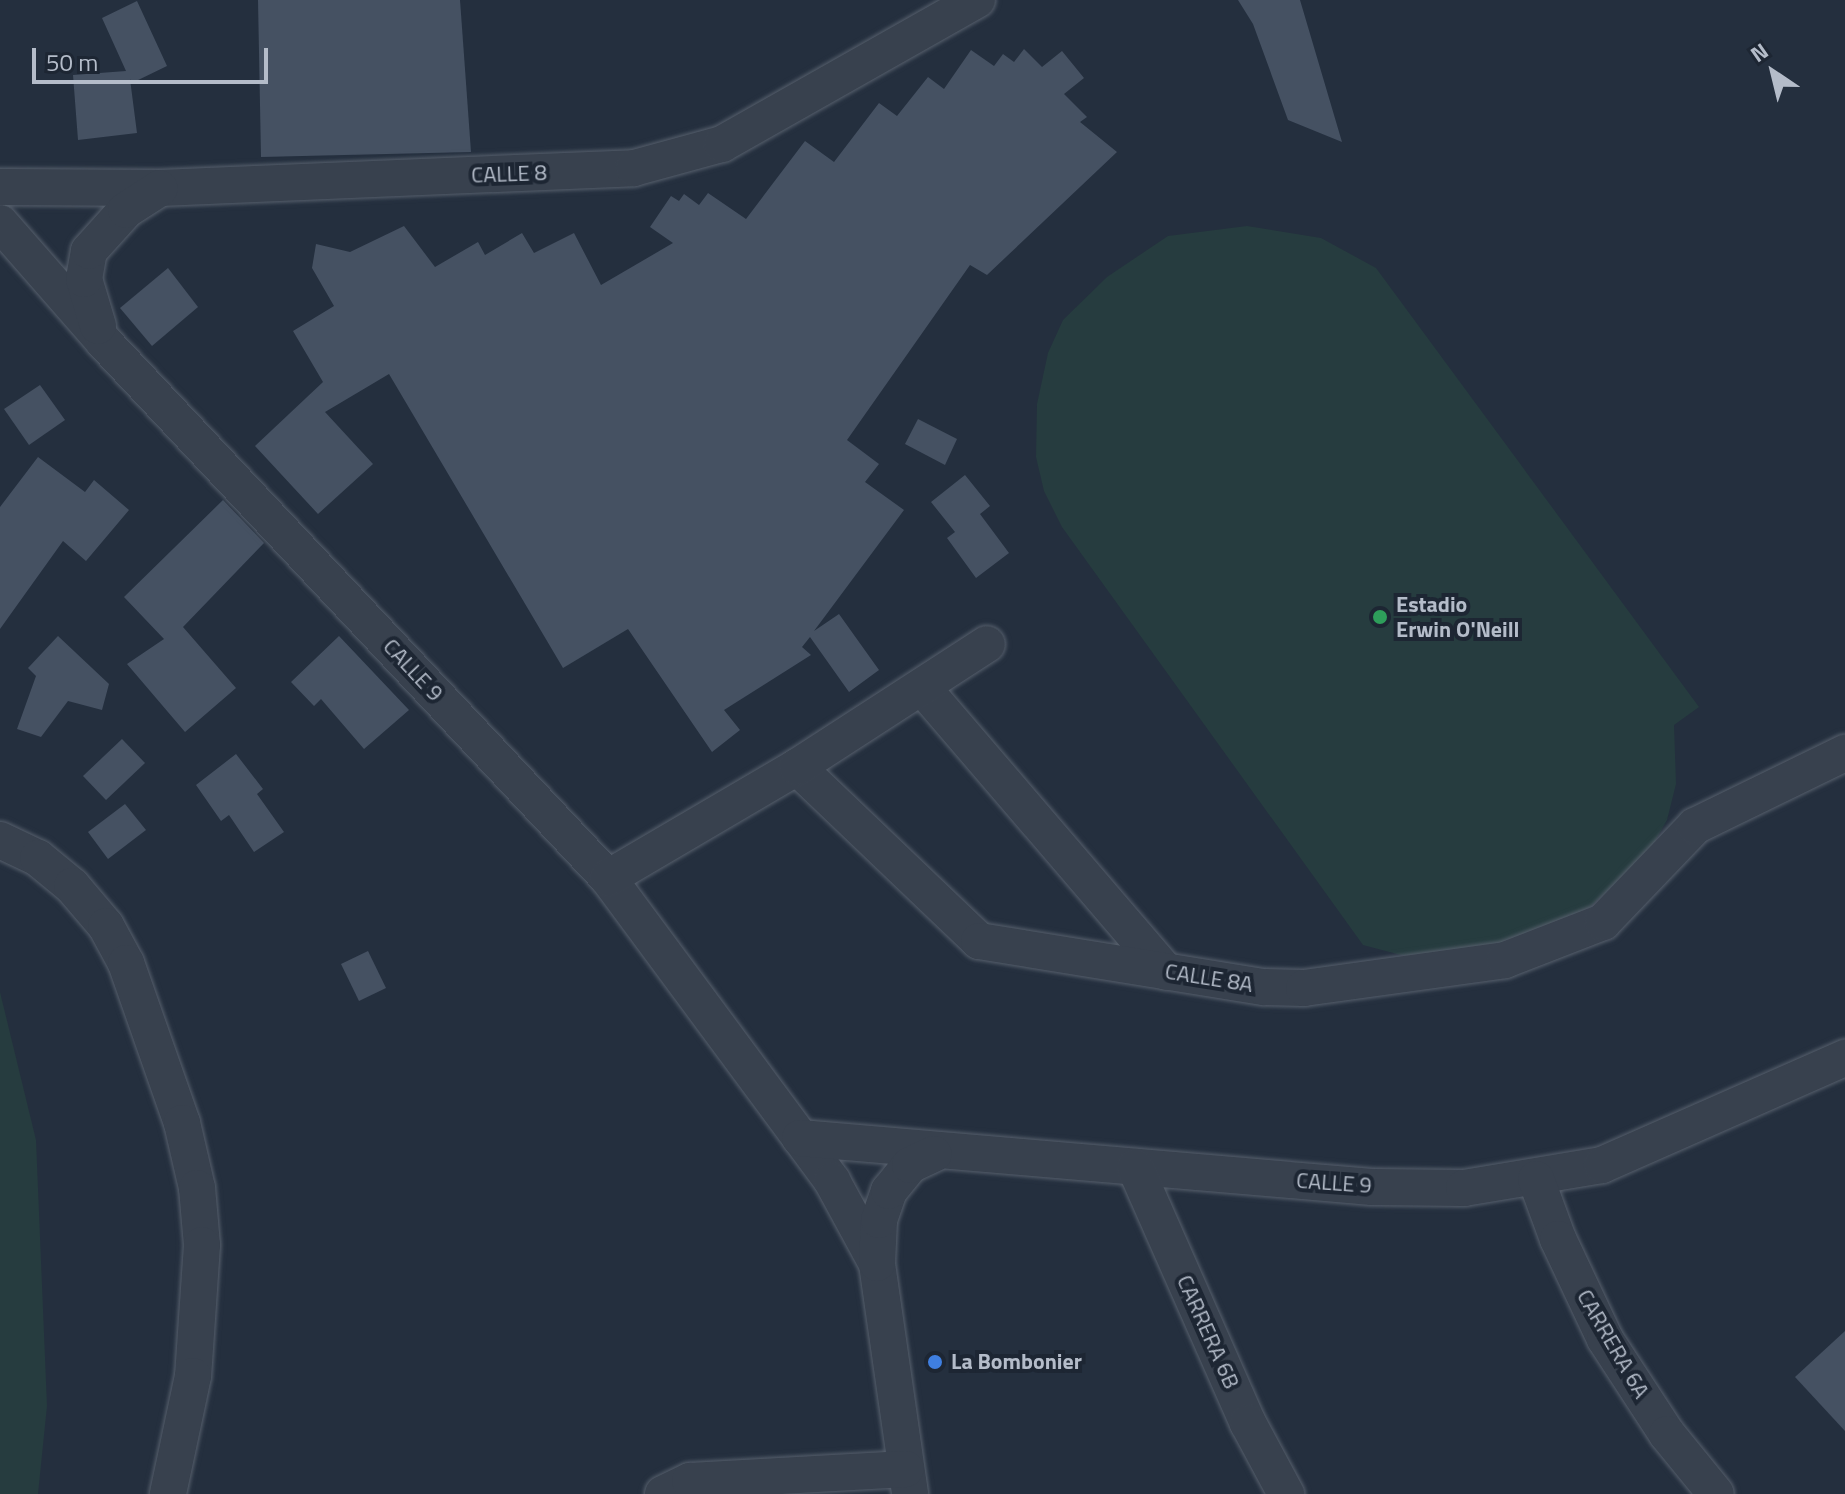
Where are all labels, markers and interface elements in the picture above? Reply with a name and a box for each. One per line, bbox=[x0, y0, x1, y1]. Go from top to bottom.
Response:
scale bar bbox=[36, 32, 272, 82]
north arrow bbox=[1733, 32, 1813, 112]
text: N bbox=[1743, 34, 1775, 71]
text: 50 m bbox=[46, 44, 98, 80]
street label: CALLE 8 bbox=[471, 159, 547, 189]
place label: Estadio Erwin O'Neill bbox=[1396, 591, 1520, 642]
marker: Estadio Erwin O'Neill bbox=[1371, 608, 1389, 626]
street label: CALLE 9 bbox=[378, 633, 448, 707]
street label: CALLE 8A bbox=[1163, 958, 1255, 998]
street label: CALLE 9 bbox=[1295, 1167, 1373, 1199]
street label: CARRERA 6B bbox=[1171, 1271, 1245, 1393]
street label: CARRERA 6A bbox=[1571, 1285, 1655, 1403]
place label: La Bombonier bbox=[951, 1349, 1082, 1375]
marker: La Bombonier bbox=[926, 1353, 944, 1371]

